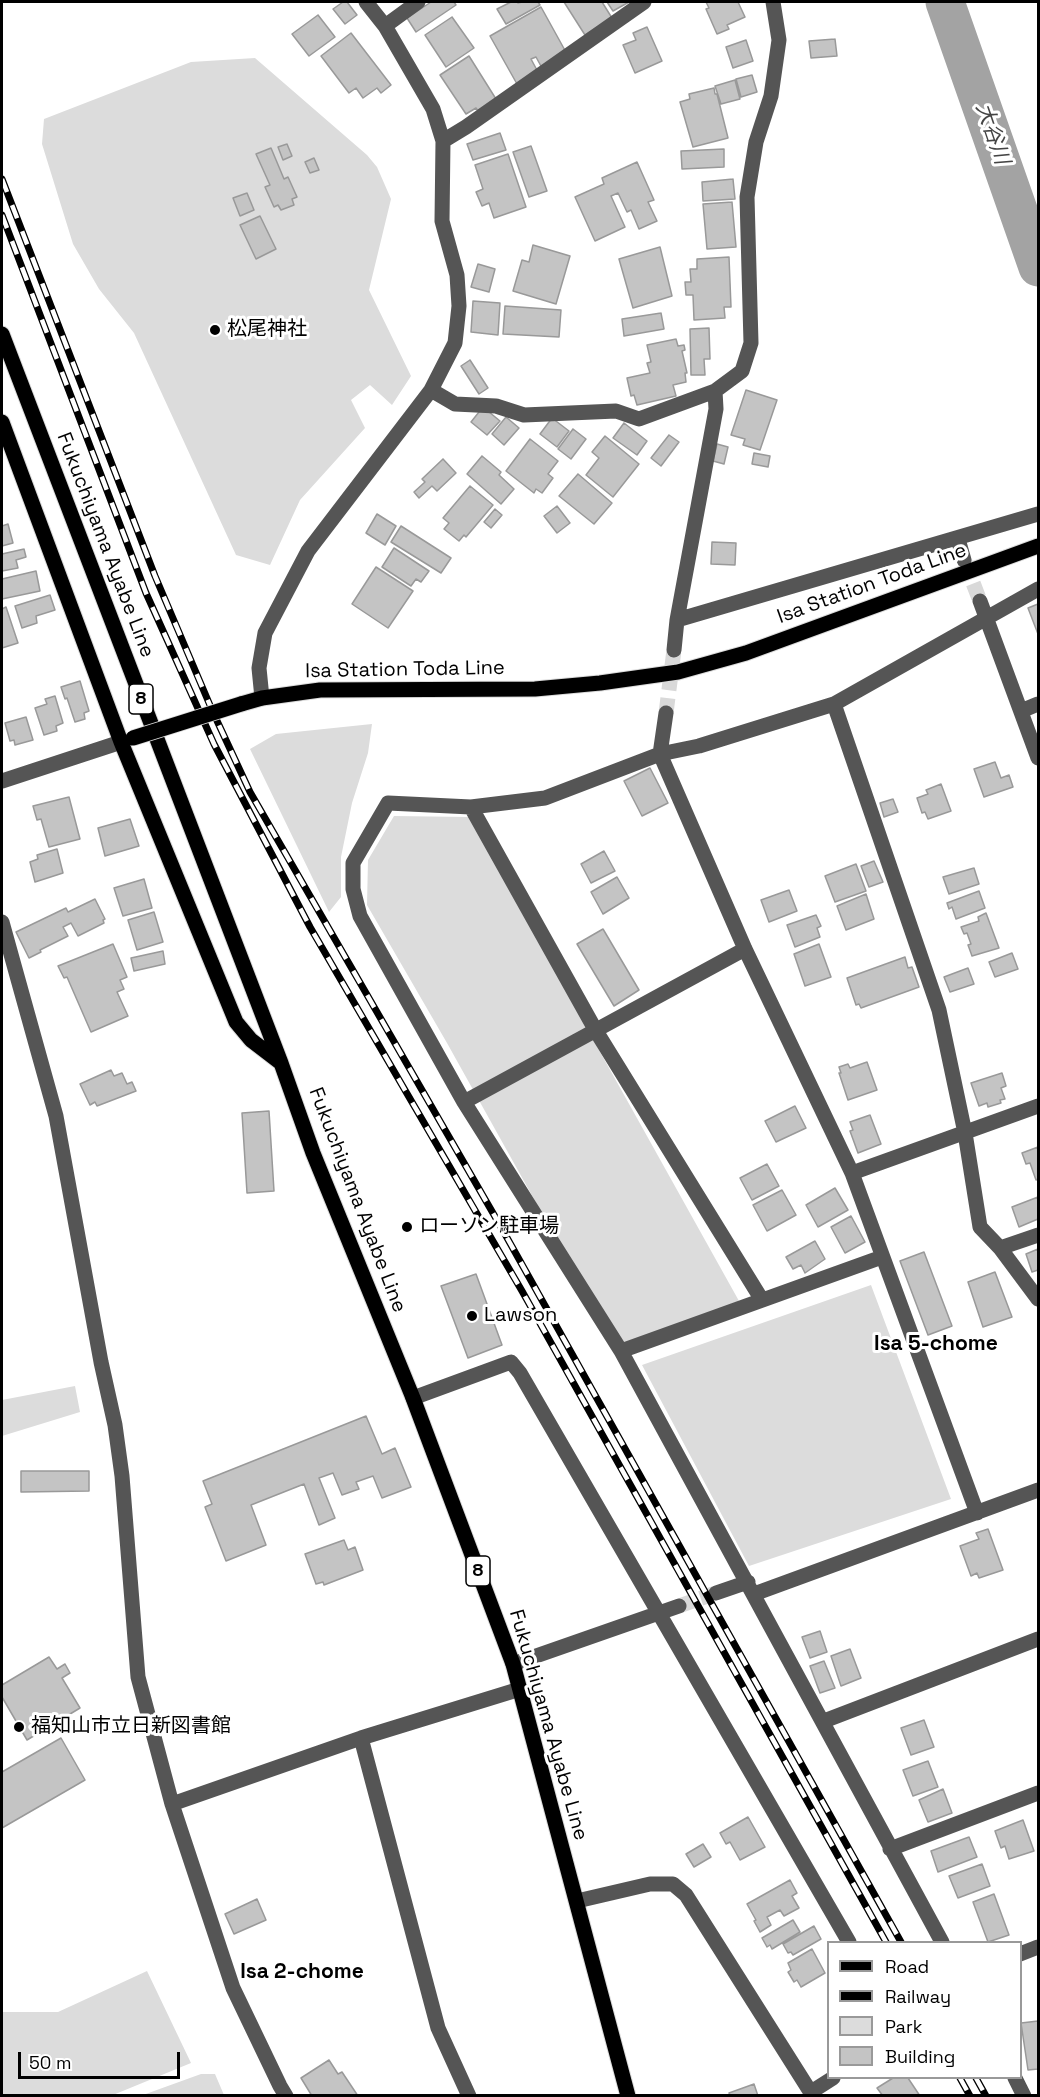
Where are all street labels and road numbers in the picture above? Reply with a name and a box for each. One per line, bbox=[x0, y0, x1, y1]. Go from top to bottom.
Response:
street label: Fukuchiyama Ayabe Line bbox=[51, 429, 159, 661]
street label: Isa Station Toda Line bbox=[774, 539, 970, 629]
street label: Isa Station Toda Line bbox=[305, 656, 505, 684]
road number: 8 bbox=[129, 684, 153, 714]
street label: Fukuchiyama Ayabe Line bbox=[303, 1084, 411, 1316]
road number: 8 bbox=[466, 1556, 490, 1586]
street label: Fukuchiyama Ayabe Line bbox=[504, 1607, 592, 1843]

